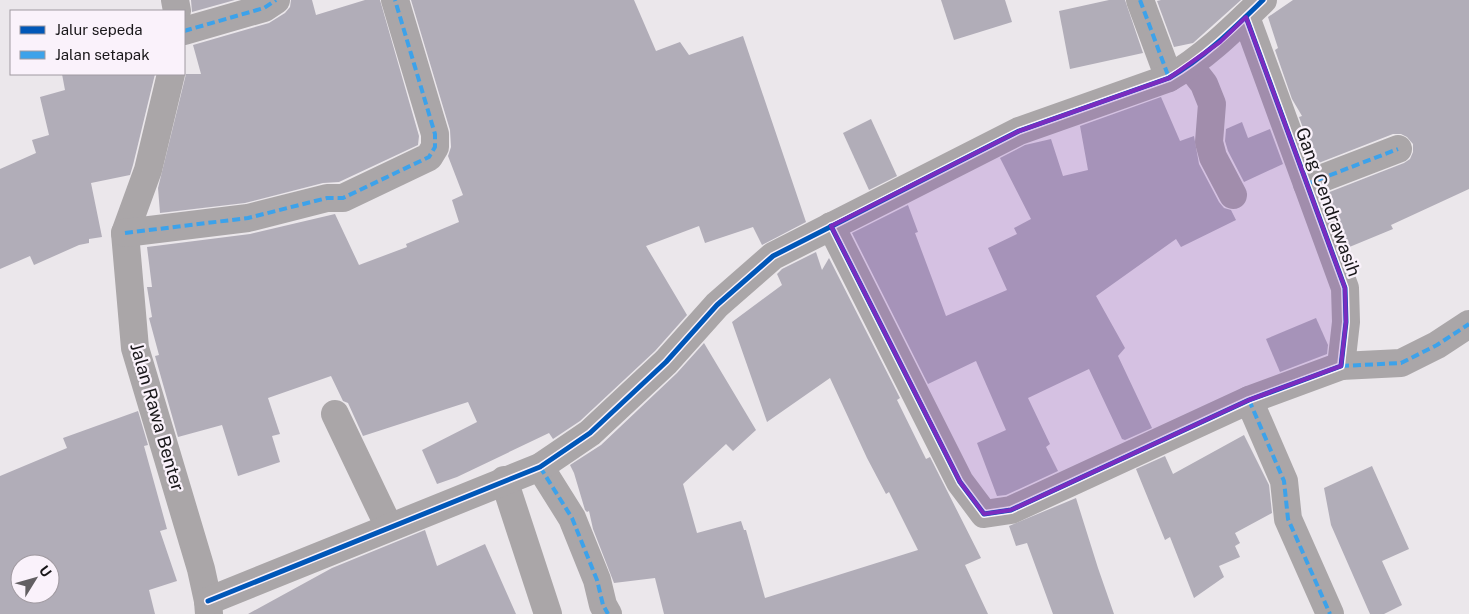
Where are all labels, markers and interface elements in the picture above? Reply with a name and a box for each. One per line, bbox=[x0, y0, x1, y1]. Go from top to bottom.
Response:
legend bbox=[10, 10, 185, 75]
text: Jalur sepeda bbox=[55, 21, 143, 38]
text: Jalan setapak bbox=[55, 46, 150, 63]
street label: Gang Cendrawasih bbox=[1292, 124, 1365, 279]
street label: Jalan Rawa Benter bbox=[126, 340, 189, 493]
north arrow bbox=[10, 554, 60, 604]
text: U bbox=[36, 562, 55, 580]

